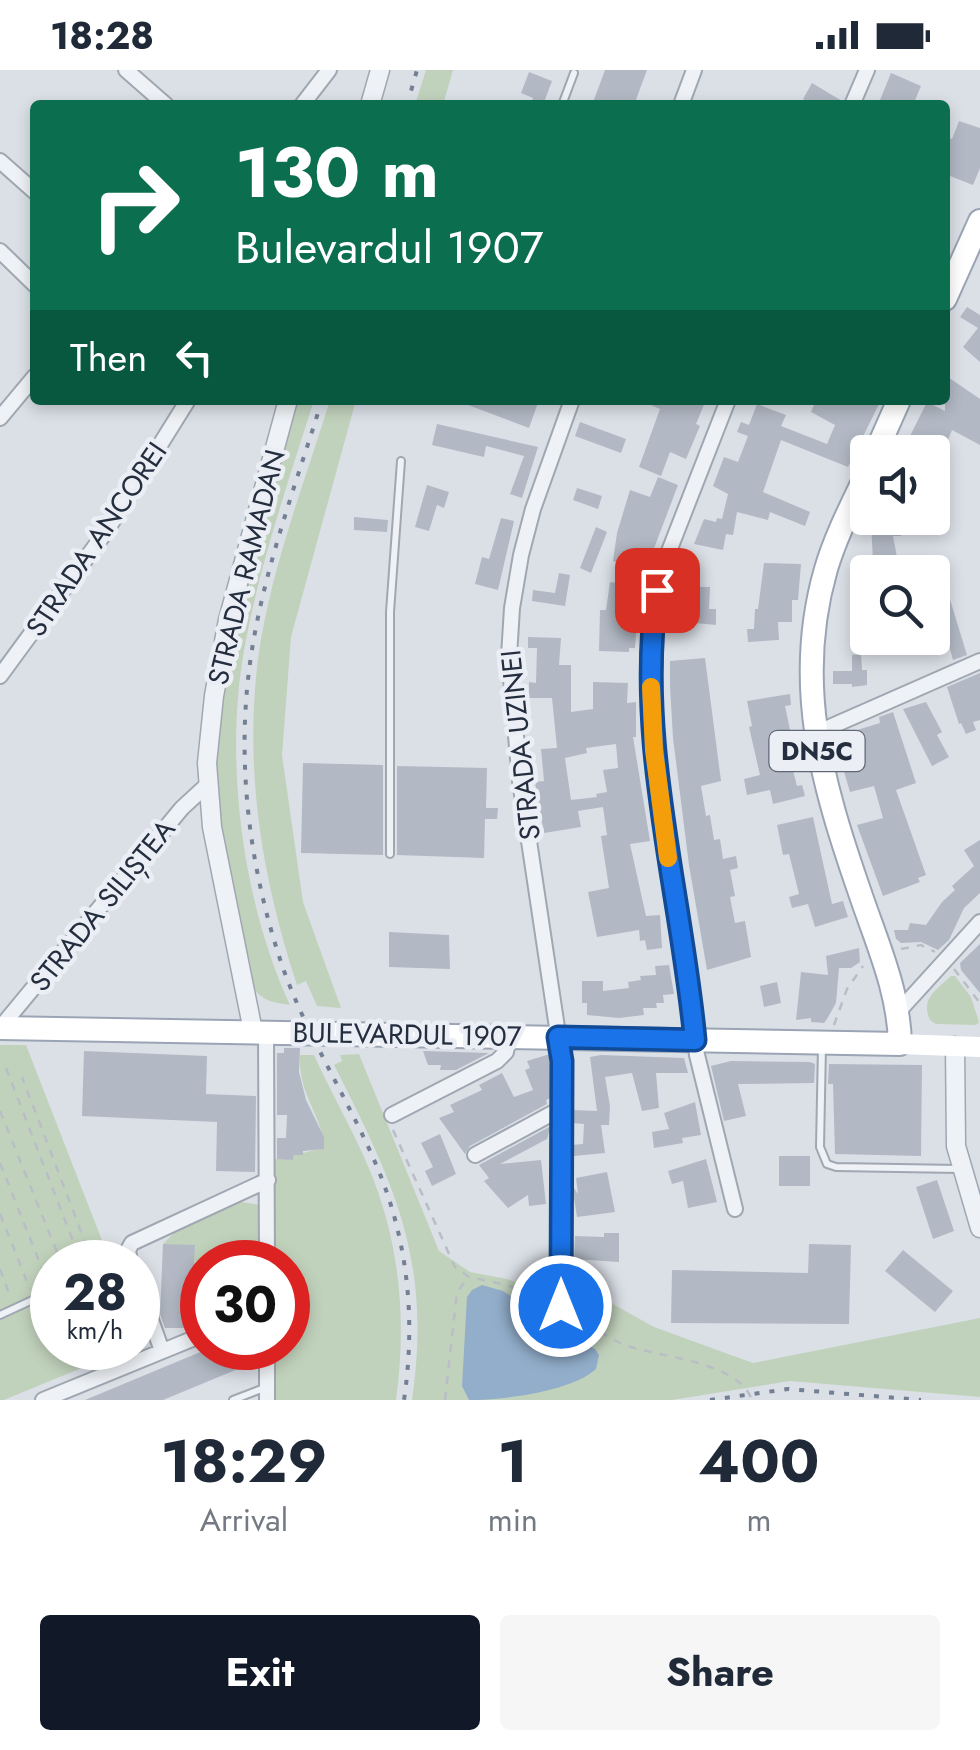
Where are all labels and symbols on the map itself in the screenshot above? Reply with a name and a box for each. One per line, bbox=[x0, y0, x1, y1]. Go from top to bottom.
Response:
street label: STRADA ANCOREI bbox=[16, 434, 177, 645]
street label: STRADA RAMADAN bbox=[197, 445, 296, 689]
pin bbox=[615, 548, 700, 633]
street label: STRADA UZINEI bbox=[490, 648, 551, 842]
road number: DN5C bbox=[770, 731, 864, 771]
street label: STRADA SILIȘTEA bbox=[20, 810, 185, 1000]
street label: BULEVARDUL 1907 bbox=[292, 1012, 522, 1057]
speed limit sign: 30 bbox=[180, 1240, 310, 1370]
position arrow bbox=[509, 1254, 613, 1358]

